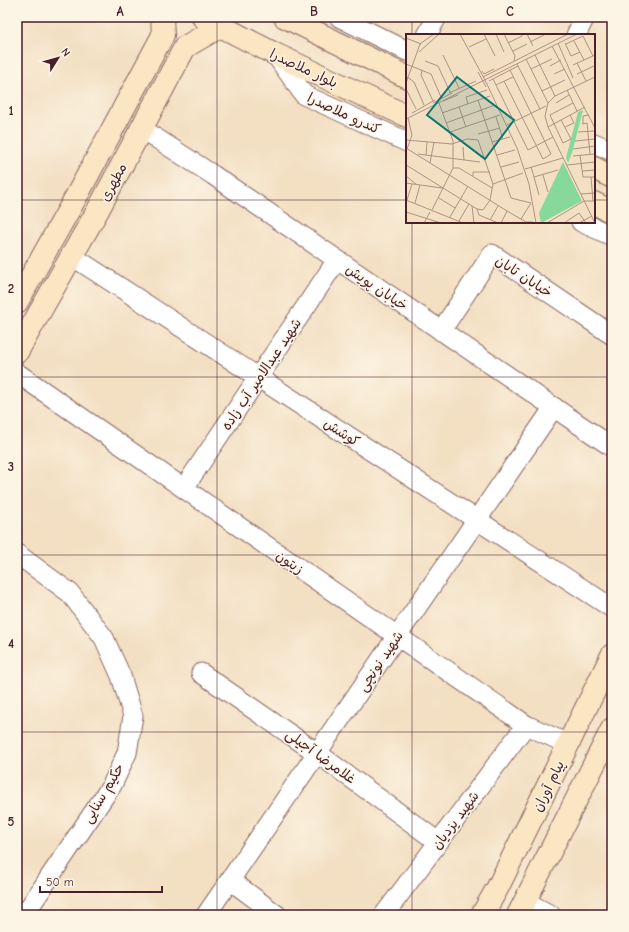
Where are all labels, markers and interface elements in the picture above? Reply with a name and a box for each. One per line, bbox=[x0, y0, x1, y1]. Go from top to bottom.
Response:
text: A bbox=[116, 4, 124, 19]
text: B bbox=[310, 4, 318, 19]
text: C bbox=[506, 4, 514, 19]
inset map bbox=[406, 34, 595, 223]
north arrow bbox=[38, 38, 78, 78]
street label: بلوار ملاصدرا bbox=[267, 45, 341, 92]
text: N bbox=[58, 46, 73, 59]
street label: کندرو ملاصدرا bbox=[304, 89, 383, 139]
text: 1 bbox=[8, 103, 14, 118]
street label: مطهری bbox=[96, 160, 131, 204]
street label: خیابان تابان bbox=[492, 252, 555, 301]
street label: خیابان پویش bbox=[342, 261, 411, 315]
text: 2 bbox=[8, 281, 14, 296]
street label: شهید عبدالامیر آب زاده bbox=[218, 315, 305, 434]
street label: کوشش bbox=[321, 415, 363, 450]
text: 3 bbox=[8, 459, 14, 474]
street label: زیتون bbox=[273, 547, 307, 578]
street label: شهید نونچی bbox=[354, 628, 408, 695]
text: 4 bbox=[8, 636, 14, 651]
street label: غلامرضا آجیلی bbox=[282, 725, 359, 787]
street label: پیام آوران bbox=[529, 758, 570, 815]
street label: حکیم سنایی bbox=[79, 760, 130, 827]
street label: شهید یزدیان bbox=[428, 788, 483, 853]
text: 5 bbox=[8, 814, 15, 829]
scale bar bbox=[40, 868, 162, 894]
text: 50 m bbox=[46, 875, 74, 889]

